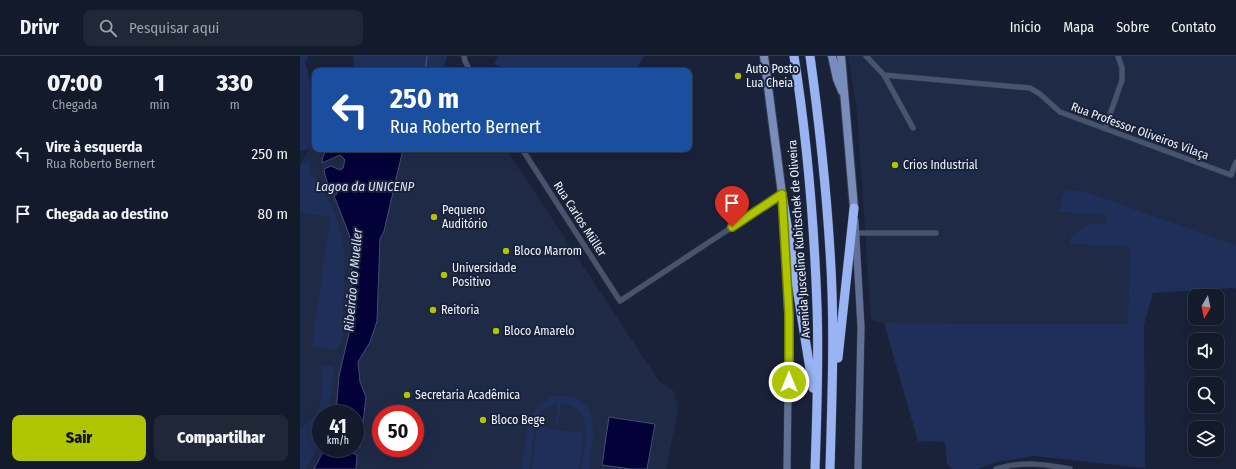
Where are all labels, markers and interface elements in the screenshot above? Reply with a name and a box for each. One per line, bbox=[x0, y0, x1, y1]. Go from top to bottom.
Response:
search box bbox=[83, 10, 363, 46]
text: Drivr bbox=[20, 16, 59, 39]
icon: search bbox=[97, 17, 119, 39]
text: Pesquisar aqui bbox=[129, 19, 219, 37]
text: Início bbox=[1010, 19, 1041, 36]
text: Mapa bbox=[1063, 19, 1094, 36]
text: Sobre bbox=[1116, 19, 1149, 36]
text: Contato bbox=[1171, 19, 1216, 36]
place label: Auto Posto Lua Cheia bbox=[746, 62, 799, 90]
text: 07:00 bbox=[47, 69, 102, 97]
text: 1 bbox=[154, 69, 165, 97]
text: 330 bbox=[217, 69, 253, 97]
marker: Auto Posto Lua Cheia bbox=[733, 71, 743, 81]
text: 250 m bbox=[390, 82, 459, 115]
icon: left bbox=[324, 84, 376, 136]
text: Chegada bbox=[52, 97, 97, 112]
text: min bbox=[149, 97, 170, 112]
text: m bbox=[230, 97, 240, 112]
street label: Rua Professor Oliveiros Vilaça bbox=[1069, 99, 1211, 163]
text: Rua Roberto Bernert bbox=[390, 116, 541, 138]
text: Vire à esquerda bbox=[46, 138, 143, 156]
street label: Avenida Juscelino Kubitschek de Oliveira bbox=[785, 139, 813, 339]
icon: left bbox=[12, 143, 34, 165]
text: 250 m bbox=[252, 145, 288, 163]
text: Rua Roberto Bernert bbox=[46, 156, 155, 171]
place label: Crios Industrial bbox=[903, 158, 978, 172]
marker: Crios Industrial bbox=[890, 160, 900, 170]
water label: Lagoa da UNICENP bbox=[316, 179, 415, 194]
street label: Rua Carlos Müller bbox=[551, 179, 610, 260]
pin bbox=[715, 186, 749, 227]
icon: arrive bbox=[721, 192, 743, 214]
icon: arrive bbox=[12, 203, 34, 225]
place label: Pequeno Auditório bbox=[442, 203, 488, 231]
text: Chegada ao destino bbox=[46, 205, 168, 223]
text: 80 m bbox=[258, 205, 288, 223]
marker: Pequeno Auditório bbox=[429, 212, 439, 222]
water label: Ribeirão do Mueller bbox=[341, 227, 365, 332]
place label: Bloco Marrom bbox=[514, 244, 582, 258]
marker: Bloco Marrom bbox=[501, 246, 511, 256]
place label: Universidade Positivo bbox=[452, 261, 517, 289]
marker: Universidade Positivo bbox=[439, 270, 449, 280]
north arrow bbox=[1188, 289, 1224, 325]
map controls bbox=[1188, 289, 1224, 457]
place label: Reitoria bbox=[441, 303, 480, 317]
marker: Reitoria bbox=[428, 305, 438, 315]
place label: Bloco Amarelo bbox=[504, 324, 575, 338]
marker: Bloco Amarelo bbox=[491, 326, 501, 336]
button: sound bbox=[1188, 333, 1224, 369]
position arrow bbox=[768, 361, 810, 403]
button: search bbox=[1188, 377, 1224, 413]
place label: Secretaria Acadêmica bbox=[415, 388, 520, 402]
marker: Secretaria Acadêmica bbox=[402, 390, 412, 400]
speed limit sign: 50 bbox=[372, 405, 424, 457]
place label: Bloco Bege bbox=[491, 413, 545, 427]
text: 41 bbox=[329, 414, 347, 438]
button: Sair bbox=[12, 415, 146, 461]
button: Compartilhar bbox=[154, 415, 288, 461]
marker: Bloco Bege bbox=[478, 415, 488, 425]
button: layers bbox=[1188, 421, 1224, 457]
text: km/h bbox=[327, 435, 349, 447]

